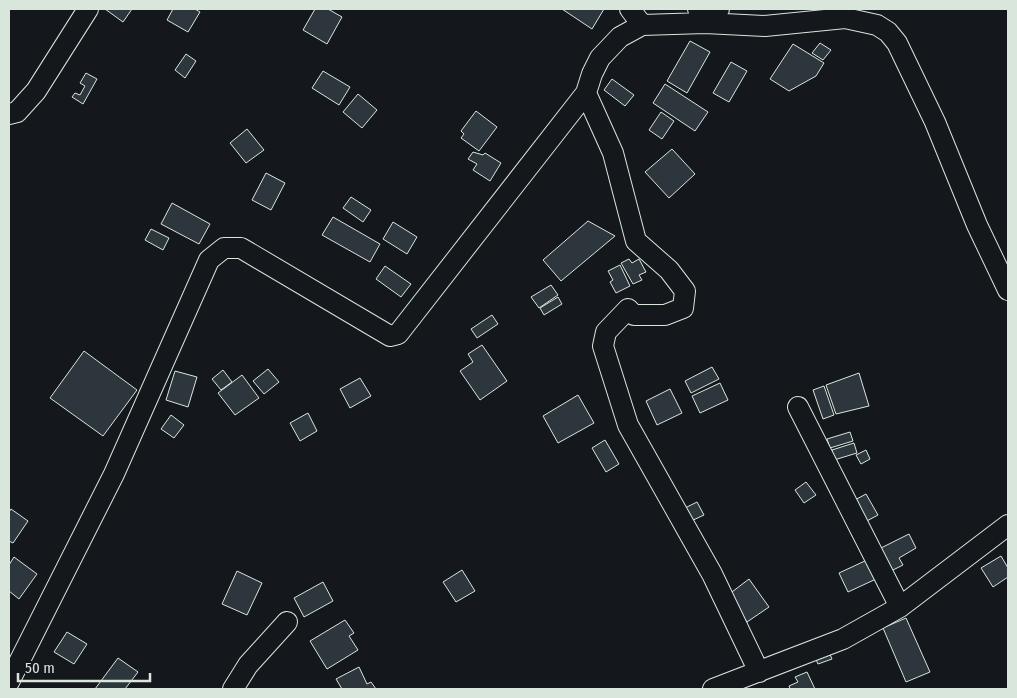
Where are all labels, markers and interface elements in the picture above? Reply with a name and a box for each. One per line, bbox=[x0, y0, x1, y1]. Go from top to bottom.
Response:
scale bar bbox=[18, 650, 150, 682]
text: 50 m bbox=[25, 659, 55, 677]

